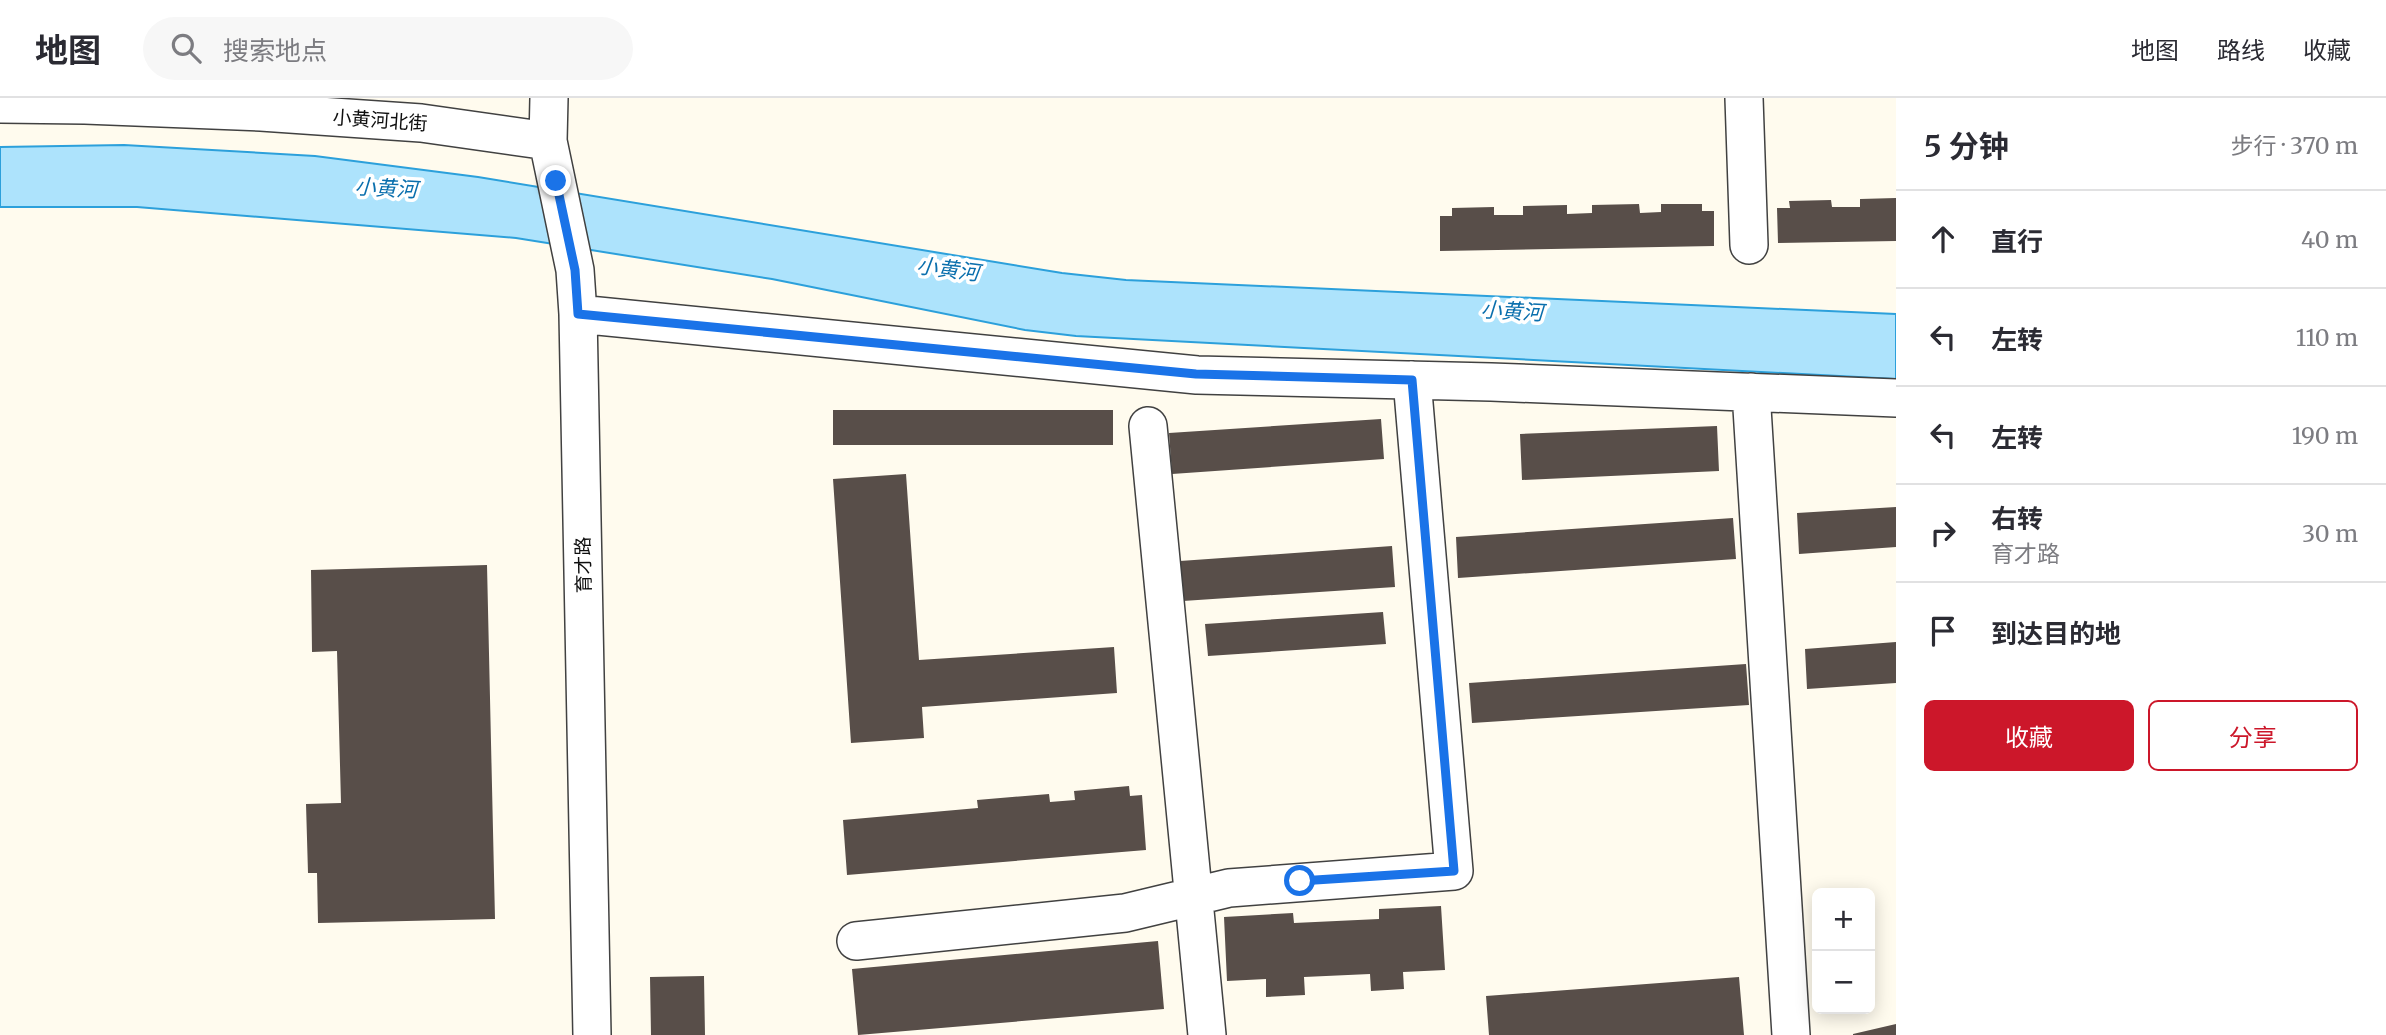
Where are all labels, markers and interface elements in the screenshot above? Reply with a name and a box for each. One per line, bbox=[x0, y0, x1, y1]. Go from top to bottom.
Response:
search box bbox=[143, 17, 633, 80]
icon: search bbox=[167, 29, 205, 67]
text: 地图 bbox=[35, 30, 101, 71]
text: 搜索地点 bbox=[223, 34, 327, 67]
text: 地图 bbox=[2131, 35, 2179, 66]
text: 路线 bbox=[2217, 35, 2265, 66]
text: 收藏 bbox=[2303, 35, 2351, 66]
street label: 小黄河北街 bbox=[332, 105, 428, 135]
text: 5 分钟 bbox=[1924, 127, 2009, 165]
text: 步行 · 370 m bbox=[2231, 131, 2358, 160]
route end bbox=[540, 165, 571, 196]
water label: 小黄河 bbox=[354, 173, 422, 203]
icon: ahead bbox=[1924, 220, 1962, 258]
text: 直行 bbox=[1991, 225, 2043, 258]
text: 40 m bbox=[2301, 225, 2358, 254]
water label: 小黄河 bbox=[915, 252, 985, 287]
water label: 小黄河 bbox=[1480, 296, 1548, 326]
icon: left bbox=[1924, 318, 1962, 356]
text: 左转 bbox=[1991, 323, 2043, 356]
text: 110 m bbox=[2296, 323, 2358, 352]
icon: left bbox=[1924, 416, 1962, 454]
text: 左转 bbox=[1991, 421, 2043, 454]
text: 190 m bbox=[2292, 421, 2358, 450]
text: 右转 bbox=[1991, 502, 2043, 535]
icon: right bbox=[1924, 514, 1962, 552]
text: 30 m bbox=[2302, 519, 2358, 548]
street label: 育才路 bbox=[571, 536, 595, 594]
text: 育才路 bbox=[1991, 539, 2060, 568]
icon: arrive bbox=[1924, 612, 1962, 650]
text: 到达目的地 bbox=[1991, 617, 2121, 650]
button: 收藏 bbox=[1924, 700, 2134, 771]
button: 分享 bbox=[2148, 700, 2358, 771]
route start bbox=[1284, 865, 1315, 896]
map controls bbox=[1812, 888, 1875, 1014]
button: + bbox=[1812, 888, 1875, 951]
button: − bbox=[1812, 951, 1875, 1014]

